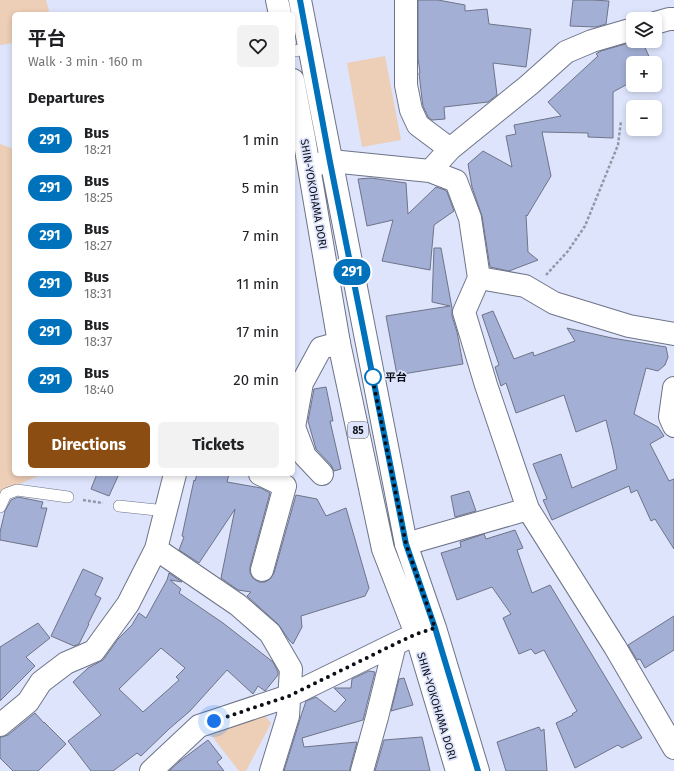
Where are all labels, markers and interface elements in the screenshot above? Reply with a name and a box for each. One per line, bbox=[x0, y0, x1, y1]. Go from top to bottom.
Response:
map controls bbox=[626, 12, 662, 136]
button: layers bbox=[626, 12, 662, 48]
button: heart bbox=[237, 25, 279, 67]
text: 平台 bbox=[28, 27, 66, 50]
text: Walk · 3 min · 160 m bbox=[28, 54, 143, 69]
button: + bbox=[626, 56, 662, 92]
text: Departures bbox=[28, 89, 105, 107]
button: − bbox=[626, 100, 662, 136]
text: Bus bbox=[84, 124, 109, 142]
text: 291 bbox=[39, 131, 61, 148]
text: 1 min bbox=[243, 131, 279, 149]
street label: SHIN-YOKOHAMA DORI bbox=[297, 138, 330, 250]
text: 18:21 bbox=[84, 142, 112, 157]
text: Bus bbox=[84, 172, 109, 190]
text: 291 bbox=[39, 179, 61, 196]
text: 5 min bbox=[242, 179, 279, 197]
text: 18:25 bbox=[84, 190, 113, 205]
text: Bus bbox=[84, 220, 109, 238]
text: 291 bbox=[39, 227, 61, 244]
text: 7 min bbox=[242, 227, 279, 245]
text: 18:27 bbox=[84, 238, 112, 253]
line badge: 291 bbox=[329, 259, 375, 285]
text: 291 bbox=[341, 263, 363, 280]
text: Bus bbox=[84, 268, 109, 286]
text: 291 bbox=[39, 275, 61, 292]
text: 11 min bbox=[236, 275, 279, 293]
text: 18:31 bbox=[84, 286, 112, 301]
text: Bus bbox=[84, 316, 109, 334]
text: 291 bbox=[39, 323, 61, 340]
text: 17 min bbox=[236, 323, 279, 341]
text: 18:37 bbox=[84, 334, 112, 349]
text: Bus bbox=[84, 364, 109, 382]
marker: 平台 bbox=[364, 368, 382, 386]
text: 291 bbox=[39, 371, 61, 388]
text: 20 min bbox=[233, 371, 279, 389]
place label: 平台 bbox=[385, 371, 407, 384]
text: 18:40 bbox=[84, 382, 114, 397]
button: Directions bbox=[28, 422, 150, 468]
button: Tickets bbox=[158, 422, 279, 468]
road number: 85 bbox=[348, 422, 368, 438]
street label: SHIN-YOKOHAMA DORI bbox=[414, 651, 459, 761]
your location bbox=[204, 711, 224, 731]

